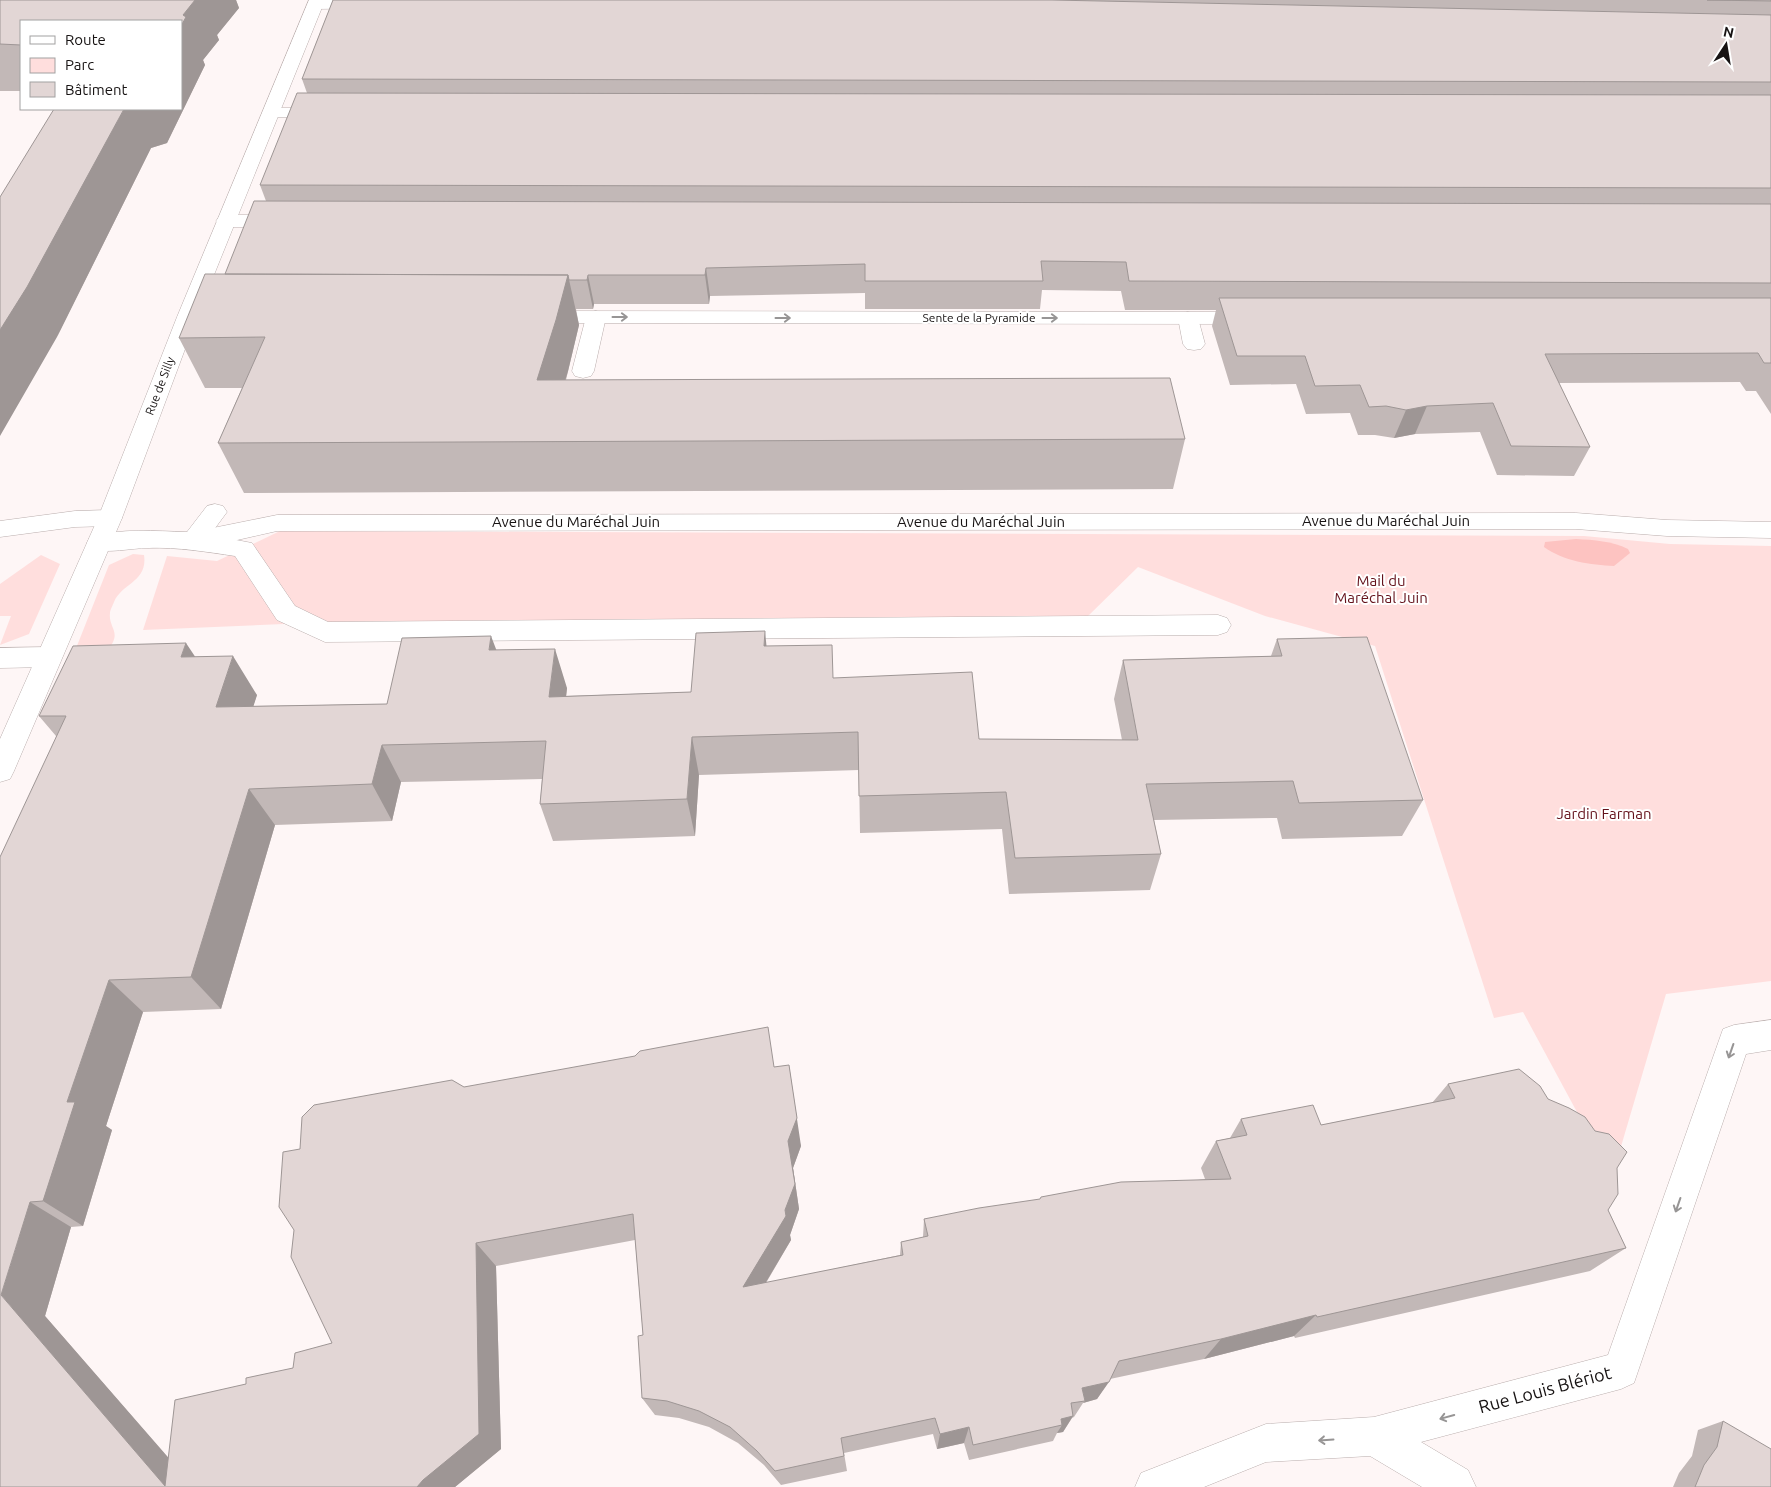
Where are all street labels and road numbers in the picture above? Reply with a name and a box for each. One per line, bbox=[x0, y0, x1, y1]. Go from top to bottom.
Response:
street label: Sente de la Pyramide bbox=[922, 311, 1036, 324]
street label: Rue de Silly bbox=[142, 355, 177, 417]
street label: Avenue du Maréchal Juin bbox=[1302, 512, 1470, 529]
street label: Avenue du Maréchal Juin bbox=[492, 513, 660, 530]
street label: Avenue du Maréchal Juin bbox=[897, 513, 1065, 530]
street label: Rue Louis Blériot bbox=[1476, 1362, 1613, 1416]

